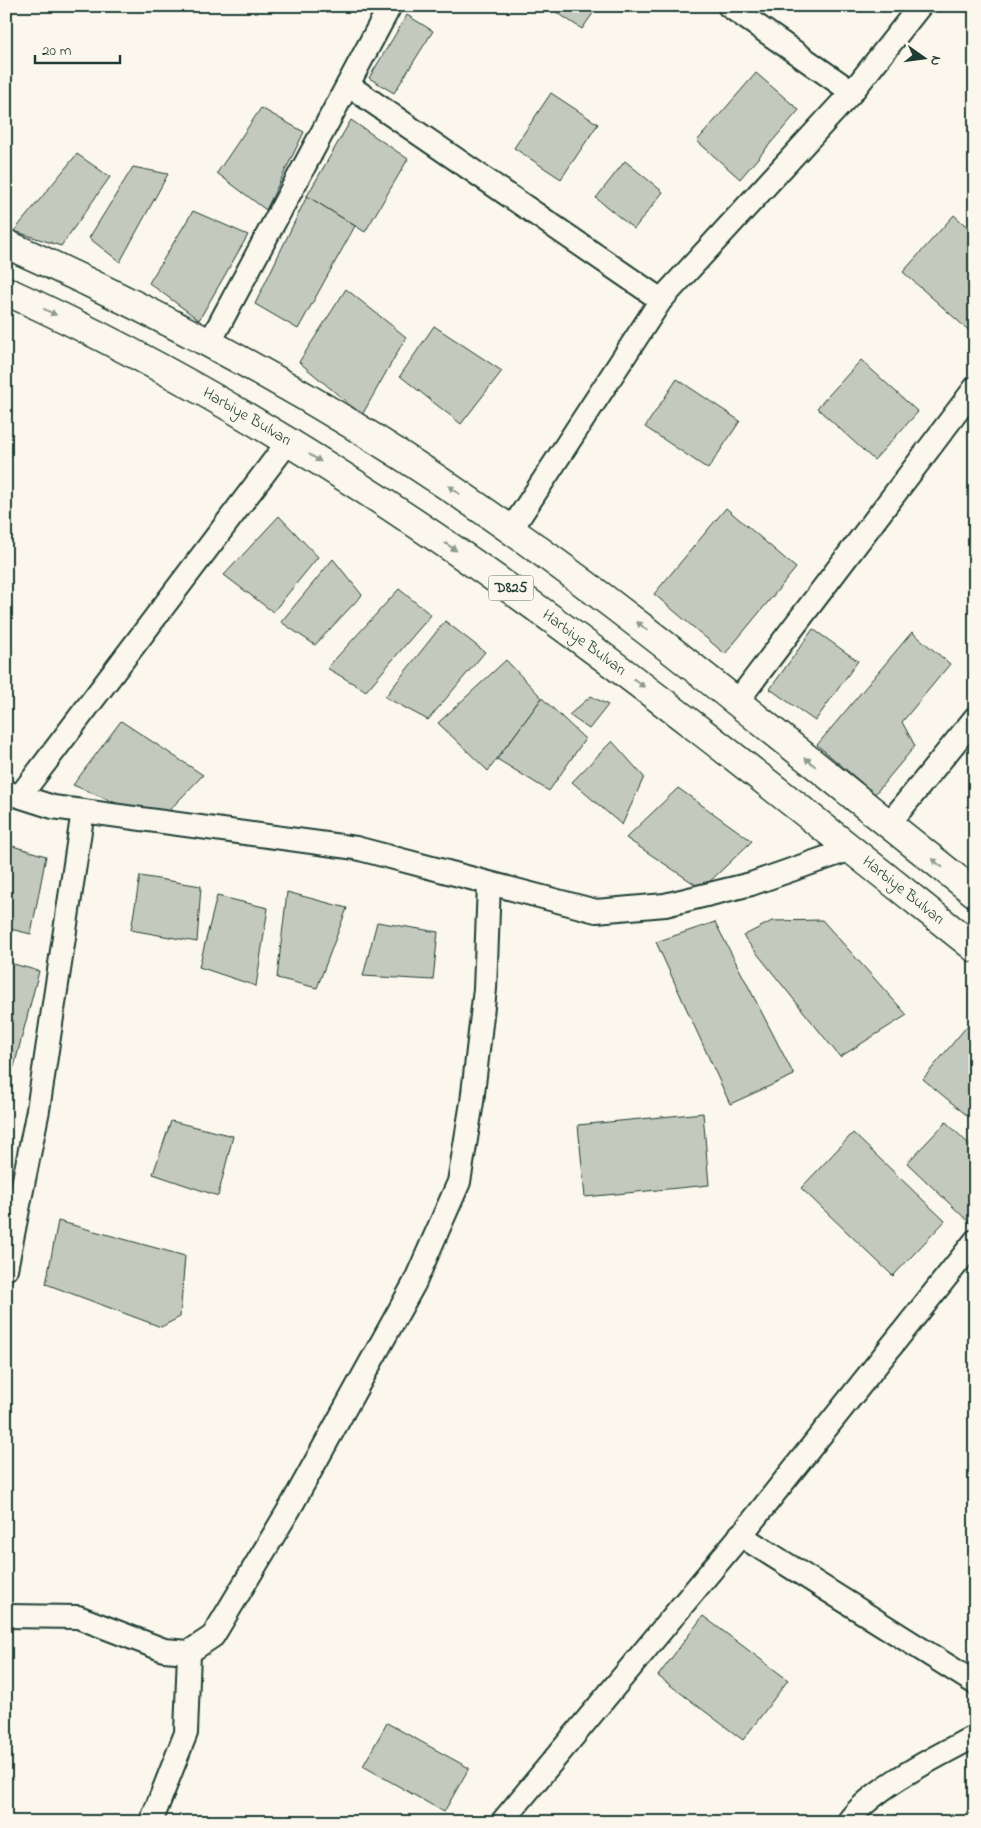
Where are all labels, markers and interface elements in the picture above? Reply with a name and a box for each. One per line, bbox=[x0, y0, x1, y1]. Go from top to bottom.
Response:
scale bar bbox=[35, 32, 120, 64]
north arrow bbox=[898, 32, 948, 82]
text: 20 m bbox=[42, 40, 72, 62]
text: N bbox=[924, 54, 946, 68]
one-way arrow bbox=[43, 308, 57, 316]
street label: Harbiye Bulvarı bbox=[198, 381, 296, 453]
one-way arrow bbox=[308, 454, 321, 463]
one-way arrow bbox=[447, 485, 461, 495]
one-way arrow bbox=[444, 542, 458, 552]
road number: D825 bbox=[488, 576, 534, 600]
street label: Harbiye Bulvarı bbox=[537, 604, 631, 682]
one-way arrow bbox=[636, 621, 649, 632]
one-way arrow bbox=[632, 678, 645, 689]
one-way arrow bbox=[803, 756, 816, 767]
street label: Harbiye Bulvarı bbox=[857, 850, 950, 931]
one-way arrow bbox=[930, 858, 943, 868]

